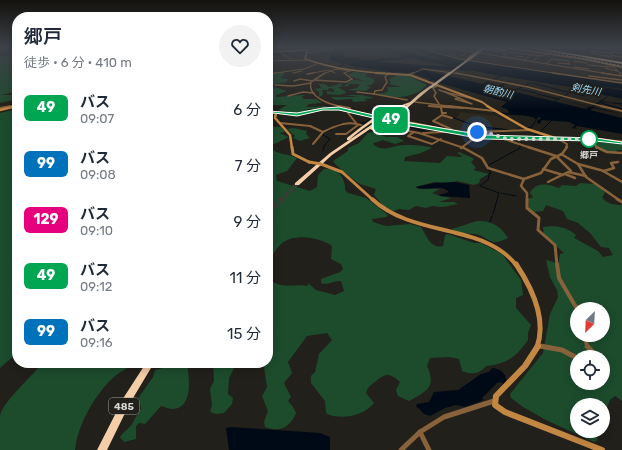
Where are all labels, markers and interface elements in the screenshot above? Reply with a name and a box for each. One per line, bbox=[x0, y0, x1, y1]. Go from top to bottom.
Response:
text: 郷戸 bbox=[24, 25, 62, 48]
button: heart bbox=[219, 25, 261, 67]
text: 徒歩 · 6 分 · 410 m bbox=[24, 55, 132, 70]
water label: 剣先川 bbox=[570, 81, 603, 99]
water label: 朝酌川 bbox=[482, 83, 515, 102]
text: バス bbox=[80, 93, 110, 111]
text: 49 bbox=[37, 99, 55, 116]
text: 6 分 bbox=[233, 101, 261, 119]
line badge: 49 bbox=[373, 107, 409, 133]
text: 09:07 bbox=[80, 111, 114, 126]
text: 49 bbox=[382, 111, 400, 128]
your location bbox=[467, 122, 487, 142]
marker: 郷戸 bbox=[580, 130, 598, 148]
text: バス bbox=[80, 149, 110, 167]
place label: 郷戸 bbox=[580, 150, 598, 160]
text: 99 bbox=[37, 155, 55, 172]
text: 7 分 bbox=[235, 157, 261, 175]
text: 09:08 bbox=[80, 167, 116, 182]
text: バス bbox=[80, 205, 110, 223]
text: 129 bbox=[33, 211, 59, 228]
text: 9 分 bbox=[233, 213, 261, 231]
text: 09:10 bbox=[80, 223, 113, 238]
text: バス bbox=[80, 261, 110, 279]
text: 49 bbox=[37, 267, 55, 284]
text: 11 分 bbox=[229, 269, 261, 287]
text: 09:12 bbox=[80, 279, 113, 294]
north arrow bbox=[570, 302, 610, 342]
map controls bbox=[570, 302, 610, 438]
text: バス bbox=[80, 317, 110, 335]
text: 99 bbox=[37, 323, 55, 340]
text: 15 分 bbox=[227, 325, 261, 343]
text: 09:16 bbox=[80, 335, 113, 350]
button: locate bbox=[570, 350, 610, 390]
road number: 485 bbox=[109, 398, 139, 414]
button: layers bbox=[570, 398, 610, 438]

